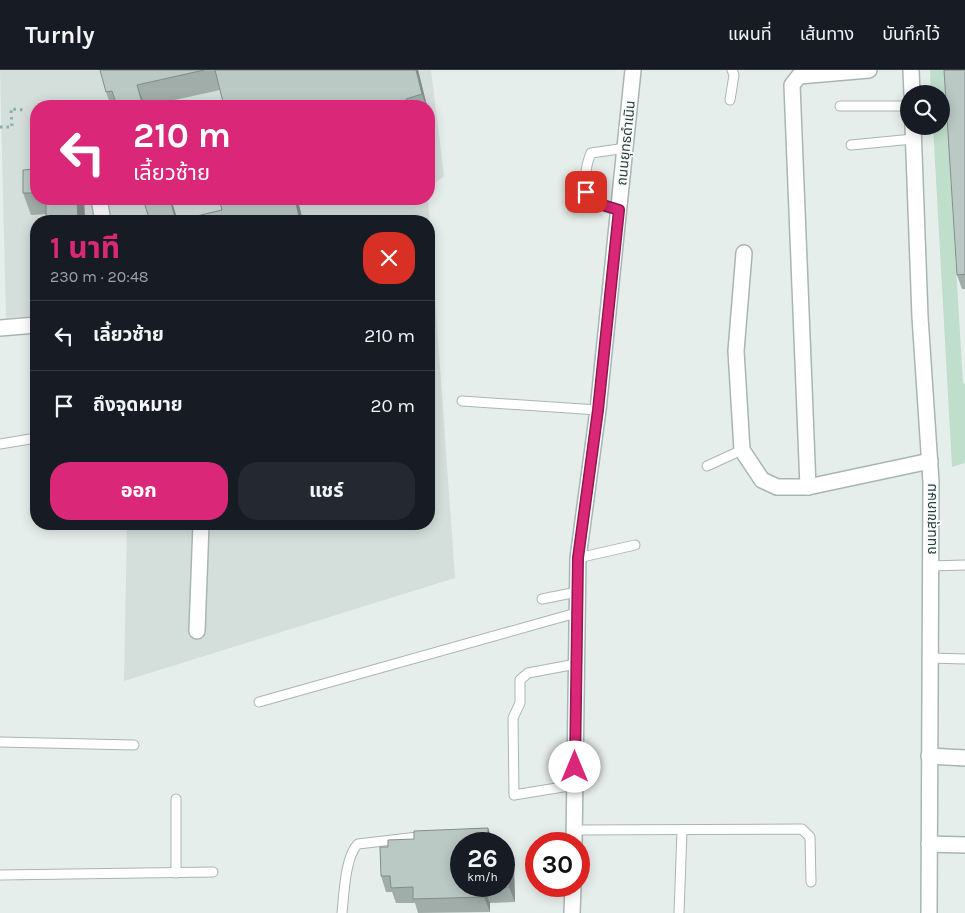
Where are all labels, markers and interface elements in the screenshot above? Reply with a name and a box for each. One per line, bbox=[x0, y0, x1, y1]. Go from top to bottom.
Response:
text: Turnly bbox=[25, 21, 95, 49]
text: แผนที่ bbox=[728, 23, 772, 45]
text: เส้นทาง bbox=[800, 23, 854, 45]
text: บันทึกไว้ bbox=[882, 23, 940, 45]
map controls bbox=[900, 85, 950, 135]
button: search bbox=[900, 85, 950, 135]
street label: ถนนยุทธดำเนิน bbox=[613, 100, 639, 186]
text: 210 m bbox=[133, 115, 231, 156]
icon: left bbox=[50, 120, 115, 185]
text: เลี้ยวซ้าย bbox=[133, 160, 210, 186]
pin bbox=[565, 171, 607, 213]
icon: arrive bbox=[572, 178, 600, 206]
text: 1 นาที bbox=[50, 230, 120, 266]
button: close bbox=[363, 232, 415, 284]
text: 230 m · 20:48 bbox=[50, 267, 149, 286]
icon: left bbox=[50, 322, 78, 350]
text: เลี้ยวซ้าย bbox=[93, 324, 164, 346]
text: 210 m bbox=[364, 325, 415, 347]
icon: arrive bbox=[50, 392, 78, 420]
text: ถึงจุดหมาย bbox=[93, 394, 183, 416]
text: 20 m bbox=[370, 395, 415, 417]
button: ออก bbox=[50, 462, 228, 520]
button: แชร์ bbox=[238, 462, 415, 520]
street label: ถนนสุขเกษม bbox=[923, 483, 940, 555]
position arrow bbox=[548, 740, 600, 792]
speed limit sign: 30 bbox=[525, 832, 590, 897]
text: 26 bbox=[467, 844, 498, 873]
text: km/h bbox=[467, 870, 498, 884]

